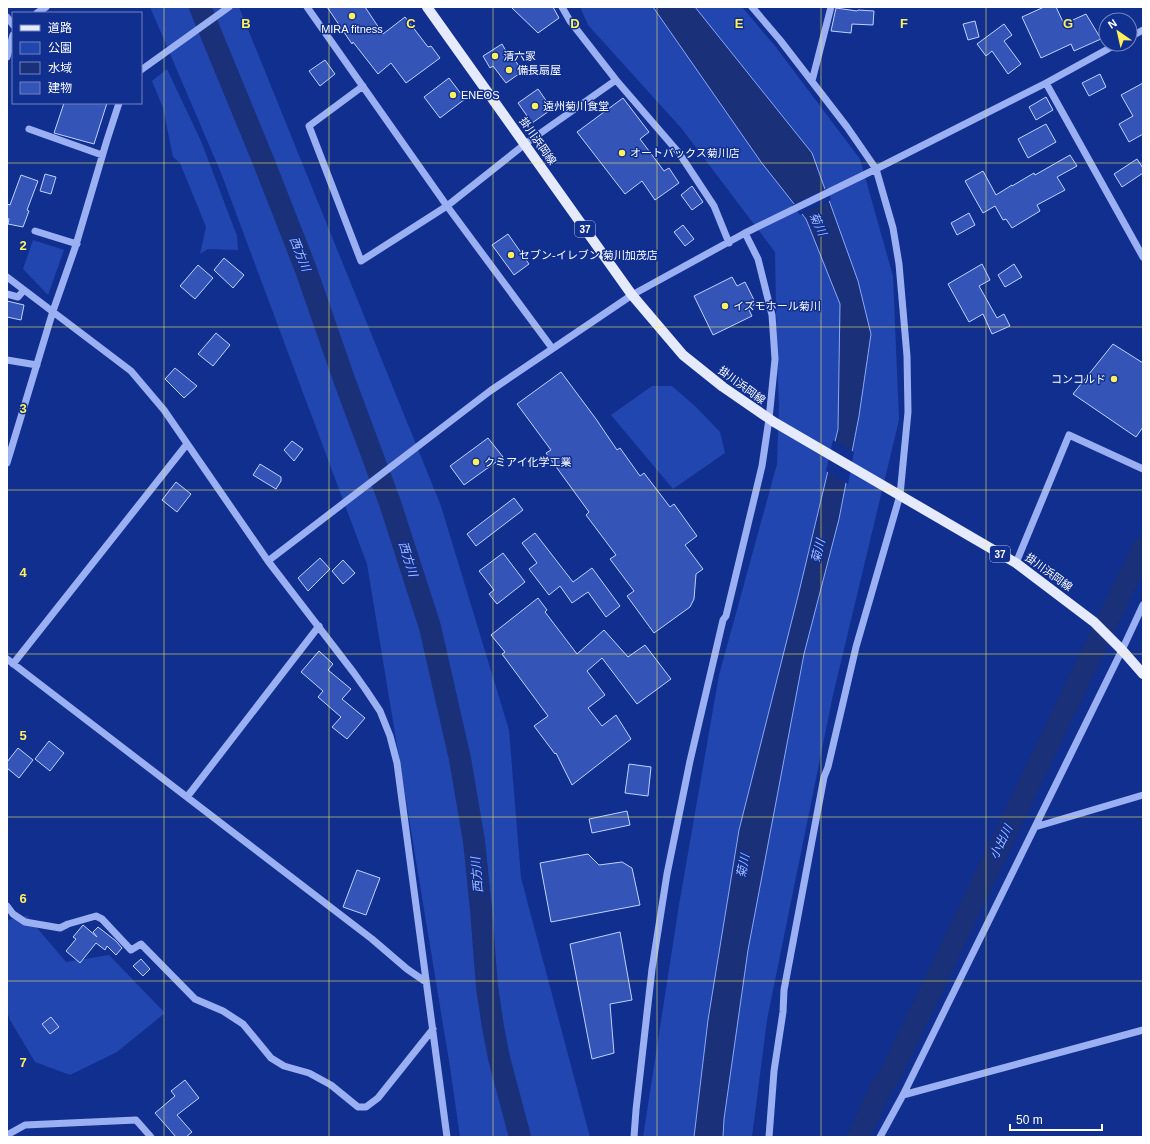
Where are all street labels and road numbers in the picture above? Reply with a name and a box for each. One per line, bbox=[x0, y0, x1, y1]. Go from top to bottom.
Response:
street label: 掛川浜岡線 bbox=[517, 115, 559, 167]
road number: 37 bbox=[575, 221, 595, 237]
street label: 掛川浜岡線 bbox=[716, 364, 768, 406]
road number: 37 bbox=[990, 546, 1010, 562]
street label: 掛川浜岡線 bbox=[1023, 551, 1075, 593]

